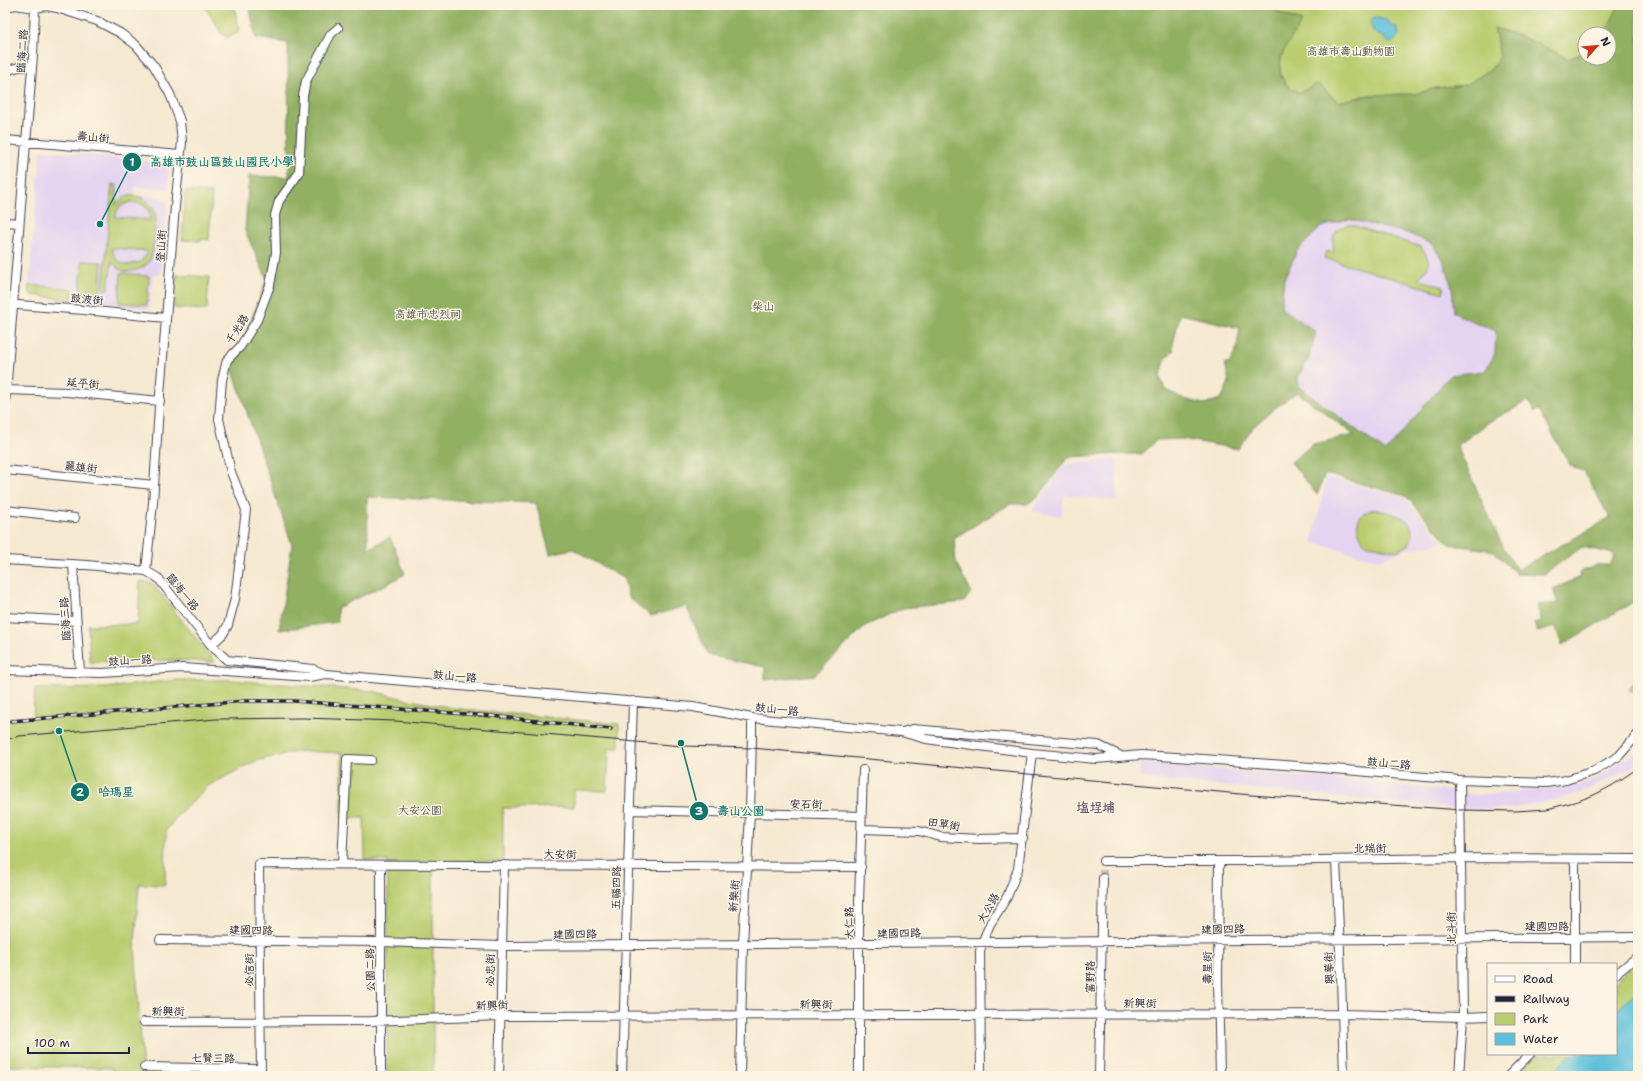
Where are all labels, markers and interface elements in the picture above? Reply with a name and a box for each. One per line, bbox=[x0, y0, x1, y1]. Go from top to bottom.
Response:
north arrow bbox=[1577, 26, 1617, 66]
street label: 臨海二路 bbox=[13, 29, 32, 74]
text: N bbox=[1597, 34, 1614, 49]
park label: 高雄市壽山動物園 bbox=[1307, 44, 1395, 59]
street label: 壽山街 bbox=[76, 129, 111, 146]
callout: 高雄市鼓山區鼓山國民小學 bbox=[122, 150, 302, 174]
text: 1 bbox=[129, 154, 135, 170]
text: 高雄市鼓山區鼓山國民小學 bbox=[150, 154, 294, 170]
street label: 登山街 bbox=[153, 228, 170, 263]
street label: 鼓波街 bbox=[70, 291, 105, 308]
park label: 柴山 bbox=[752, 299, 774, 314]
park label: 高雄市忠烈祠 bbox=[395, 307, 461, 322]
street label: 千光路 bbox=[222, 311, 253, 347]
street label: 延平街 bbox=[66, 375, 101, 392]
street label: 麗雄街 bbox=[64, 458, 99, 477]
street label: 臨海一路 bbox=[163, 570, 202, 614]
street label: 臨海三路 bbox=[56, 596, 75, 641]
street label: 鼓山一路 bbox=[108, 652, 152, 669]
street label: 鼓山一路 bbox=[432, 667, 478, 686]
street label: 鼓山一路 bbox=[754, 700, 800, 719]
street label: 鼓山二路 bbox=[1366, 754, 1412, 773]
callout: 哈瑪星 bbox=[70, 780, 142, 804]
text: 2 bbox=[76, 784, 85, 800]
text: 哈瑪星 bbox=[98, 784, 134, 800]
street label: 安石街 bbox=[789, 797, 824, 812]
callout: 壽山公園 bbox=[689, 799, 773, 823]
district label: 塩埕埔 bbox=[1076, 799, 1116, 816]
park label: 大安公園 bbox=[398, 803, 442, 818]
text: 3 bbox=[695, 803, 703, 819]
text: 壽山公園 bbox=[717, 803, 765, 819]
street label: 田單街 bbox=[926, 815, 962, 835]
street label: 北端街 bbox=[1353, 841, 1388, 856]
street label: 大安街 bbox=[544, 847, 577, 862]
street label: 五福四路 bbox=[609, 866, 624, 910]
street label: 新樂街 bbox=[726, 878, 743, 913]
street label: 大公路 bbox=[974, 890, 1003, 926]
street label: 大仁路 bbox=[842, 906, 857, 940]
street label: 北斗街 bbox=[1444, 910, 1459, 945]
street label: 建國四路 bbox=[1525, 919, 1569, 934]
street label: 建國四路 bbox=[1201, 922, 1245, 937]
street label: 建國四路 bbox=[229, 923, 273, 938]
street label: 建國四路 bbox=[877, 926, 921, 941]
street label: 建國四路 bbox=[553, 927, 597, 942]
street label: 公園二路 bbox=[363, 948, 378, 992]
street label: 興華街 bbox=[1321, 950, 1338, 985]
street label: 壽星街 bbox=[1200, 951, 1215, 985]
street label: 必忠街 bbox=[483, 952, 498, 987]
street label: 必信街 bbox=[242, 953, 257, 987]
street label: 富野路 bbox=[1083, 961, 1098, 994]
legend bbox=[1487, 963, 1617, 1055]
text: Road bbox=[1523, 971, 1554, 987]
text: Railway bbox=[1523, 991, 1570, 1007]
street label: 新興街 bbox=[1124, 996, 1157, 1011]
street label: 新興街 bbox=[475, 997, 510, 1014]
street label: 新興街 bbox=[800, 997, 833, 1012]
street label: 新興街 bbox=[152, 1004, 185, 1019]
text: Park bbox=[1523, 1011, 1549, 1027]
scale bar bbox=[28, 1029, 129, 1055]
text: Water bbox=[1523, 1031, 1559, 1047]
text: 100 m bbox=[34, 1035, 70, 1051]
street label: 七賢三路 bbox=[191, 1051, 235, 1066]

